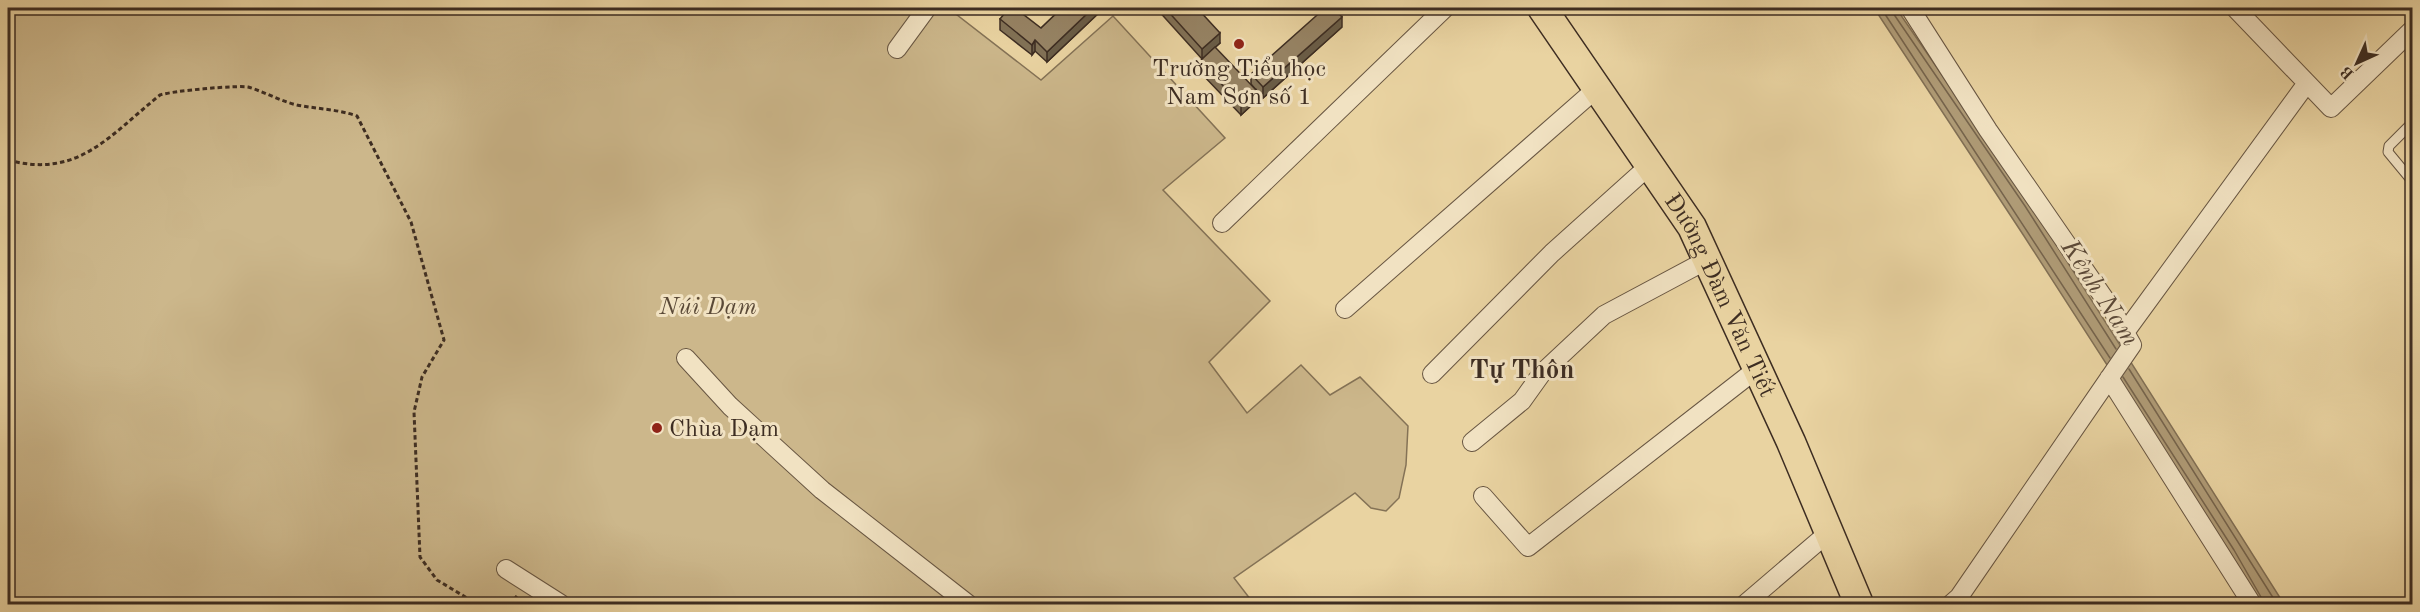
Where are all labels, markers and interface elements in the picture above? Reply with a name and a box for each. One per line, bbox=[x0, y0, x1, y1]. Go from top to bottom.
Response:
north arrow bbox=[2327, 33, 2387, 93]
marker: Trường Tiểu học Nam Sơn số 1 bbox=[1232, 37, 1246, 51]
place label: Trường Tiểu học Nam Sơn số 1 bbox=[1152, 56, 1326, 110]
text: B bbox=[2338, 63, 2357, 82]
street label: Đường Đàm Văn Tiết bbox=[1659, 190, 1779, 401]
water label: Kênh Nam bbox=[2055, 234, 2143, 351]
park label: Núi Dạm bbox=[658, 296, 757, 320]
district label: Tự Thôn bbox=[1470, 357, 1574, 384]
place label: Chùa Dạm bbox=[669, 418, 779, 442]
marker: Chùa Dạm bbox=[650, 421, 664, 435]

